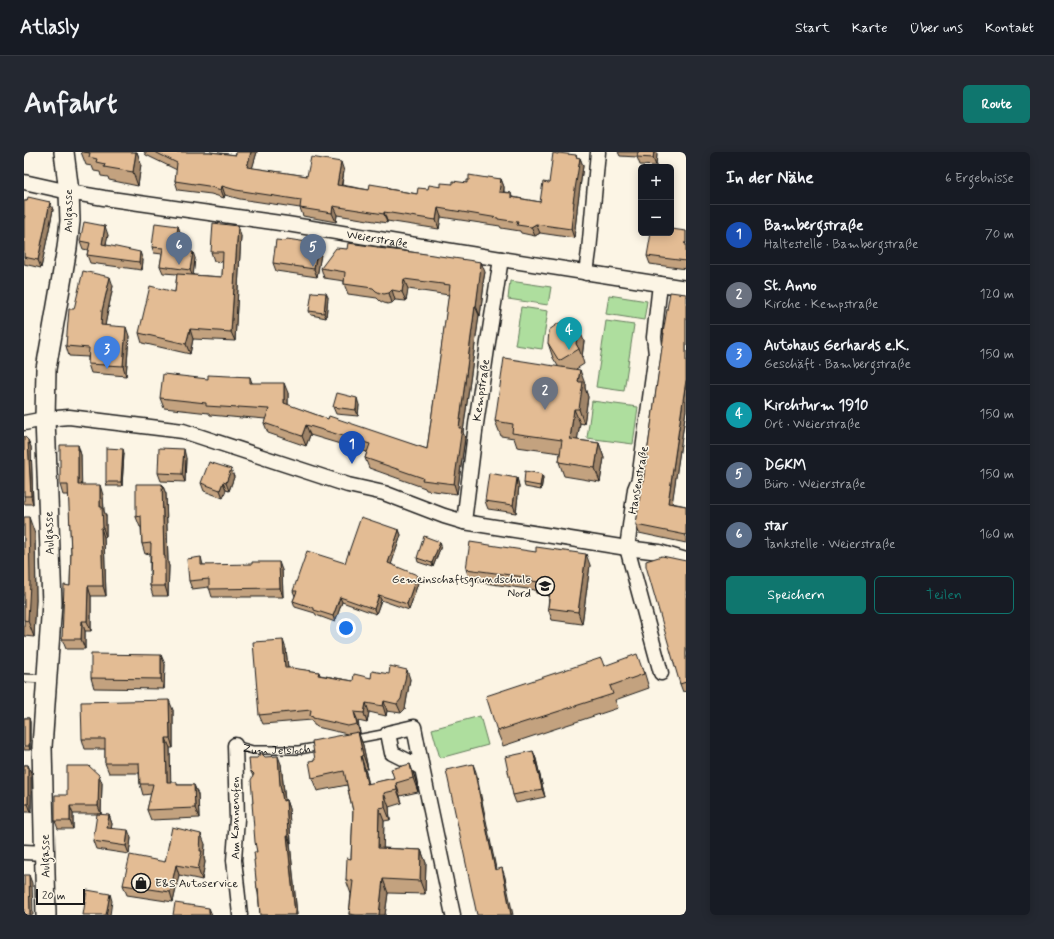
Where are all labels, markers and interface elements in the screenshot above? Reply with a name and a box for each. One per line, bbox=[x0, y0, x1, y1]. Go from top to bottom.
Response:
text: Atlasly bbox=[20, 15, 79, 40]
text: Start bbox=[795, 19, 830, 37]
text: Karte bbox=[852, 19, 887, 37]
text: Über uns bbox=[909, 19, 963, 37]
text: Kontakt bbox=[985, 19, 1034, 37]
button: Route bbox=[963, 85, 1030, 123]
text: Anfahrt bbox=[24, 86, 117, 123]
map controls bbox=[638, 164, 674, 236]
button: + bbox=[638, 164, 674, 200]
text: In der Nähe bbox=[726, 167, 814, 189]
text: 6 Ergebnisse bbox=[945, 170, 1014, 187]
street label: Aulgasse bbox=[61, 189, 78, 233]
button: − bbox=[638, 200, 674, 236]
text: Bambergstraße bbox=[764, 216, 863, 236]
text: 1 bbox=[736, 226, 742, 243]
text: 70 m bbox=[985, 226, 1014, 243]
street label: Weierstraße bbox=[345, 227, 409, 253]
pin: 6 bbox=[166, 232, 192, 265]
pin: 5 bbox=[300, 234, 326, 267]
text: Haltestelle · Bambergstraße bbox=[764, 236, 918, 253]
text: St. Anno bbox=[764, 276, 817, 296]
text: 2 bbox=[736, 286, 742, 303]
text: 120 m bbox=[980, 286, 1014, 303]
text: Kirche · Kempstraße bbox=[764, 296, 878, 313]
pin: 4 bbox=[556, 317, 582, 350]
pin: 3 bbox=[94, 336, 120, 369]
text: Autohaus Gerhards e.K. bbox=[764, 336, 909, 356]
text: 3 bbox=[736, 346, 742, 363]
text: 150 m bbox=[980, 346, 1014, 363]
text: Geschäft · Bambergstraße bbox=[764, 356, 911, 373]
street label: Kempstraße bbox=[470, 358, 494, 422]
pin: 2 bbox=[532, 377, 558, 410]
text: Kirchturm 1910 bbox=[764, 396, 868, 416]
text: 4 bbox=[735, 406, 743, 423]
text: 150 m bbox=[980, 406, 1014, 423]
text: Ort · Weierstraße bbox=[764, 416, 860, 433]
pin: 1 bbox=[339, 431, 365, 464]
street label: Hansenstraße bbox=[625, 445, 653, 516]
text: DGKM bbox=[764, 456, 806, 476]
text: 5 bbox=[735, 466, 743, 483]
text: 150 m bbox=[980, 466, 1014, 483]
text: Büro · Weierstraße bbox=[764, 476, 866, 493]
street label: Aulgasse bbox=[41, 511, 60, 555]
text: star bbox=[764, 516, 788, 536]
text: 6 bbox=[736, 526, 742, 543]
text: 160 m bbox=[979, 526, 1014, 543]
text: Tankstelle · Weierstraße bbox=[764, 536, 895, 553]
place label: Gemeinschaftsgrundschule Nord bbox=[392, 572, 531, 602]
school or university icon: Gemeinschaftsgrundschule Nord bbox=[534, 575, 556, 597]
button: Speichern bbox=[726, 576, 866, 614]
button: Teilen bbox=[874, 576, 1014, 614]
your location bbox=[336, 618, 356, 638]
street label: Zum Jelsloch bbox=[240, 740, 312, 759]
street label: Am Kannenofen bbox=[228, 777, 244, 859]
street label: Aulgasse bbox=[38, 834, 55, 878]
shop icon: E&S Autoservice bbox=[130, 872, 152, 894]
place label: E&S Autoservice bbox=[155, 876, 239, 892]
scale bar bbox=[36, 887, 85, 906]
text: 20 m bbox=[42, 889, 65, 903]

